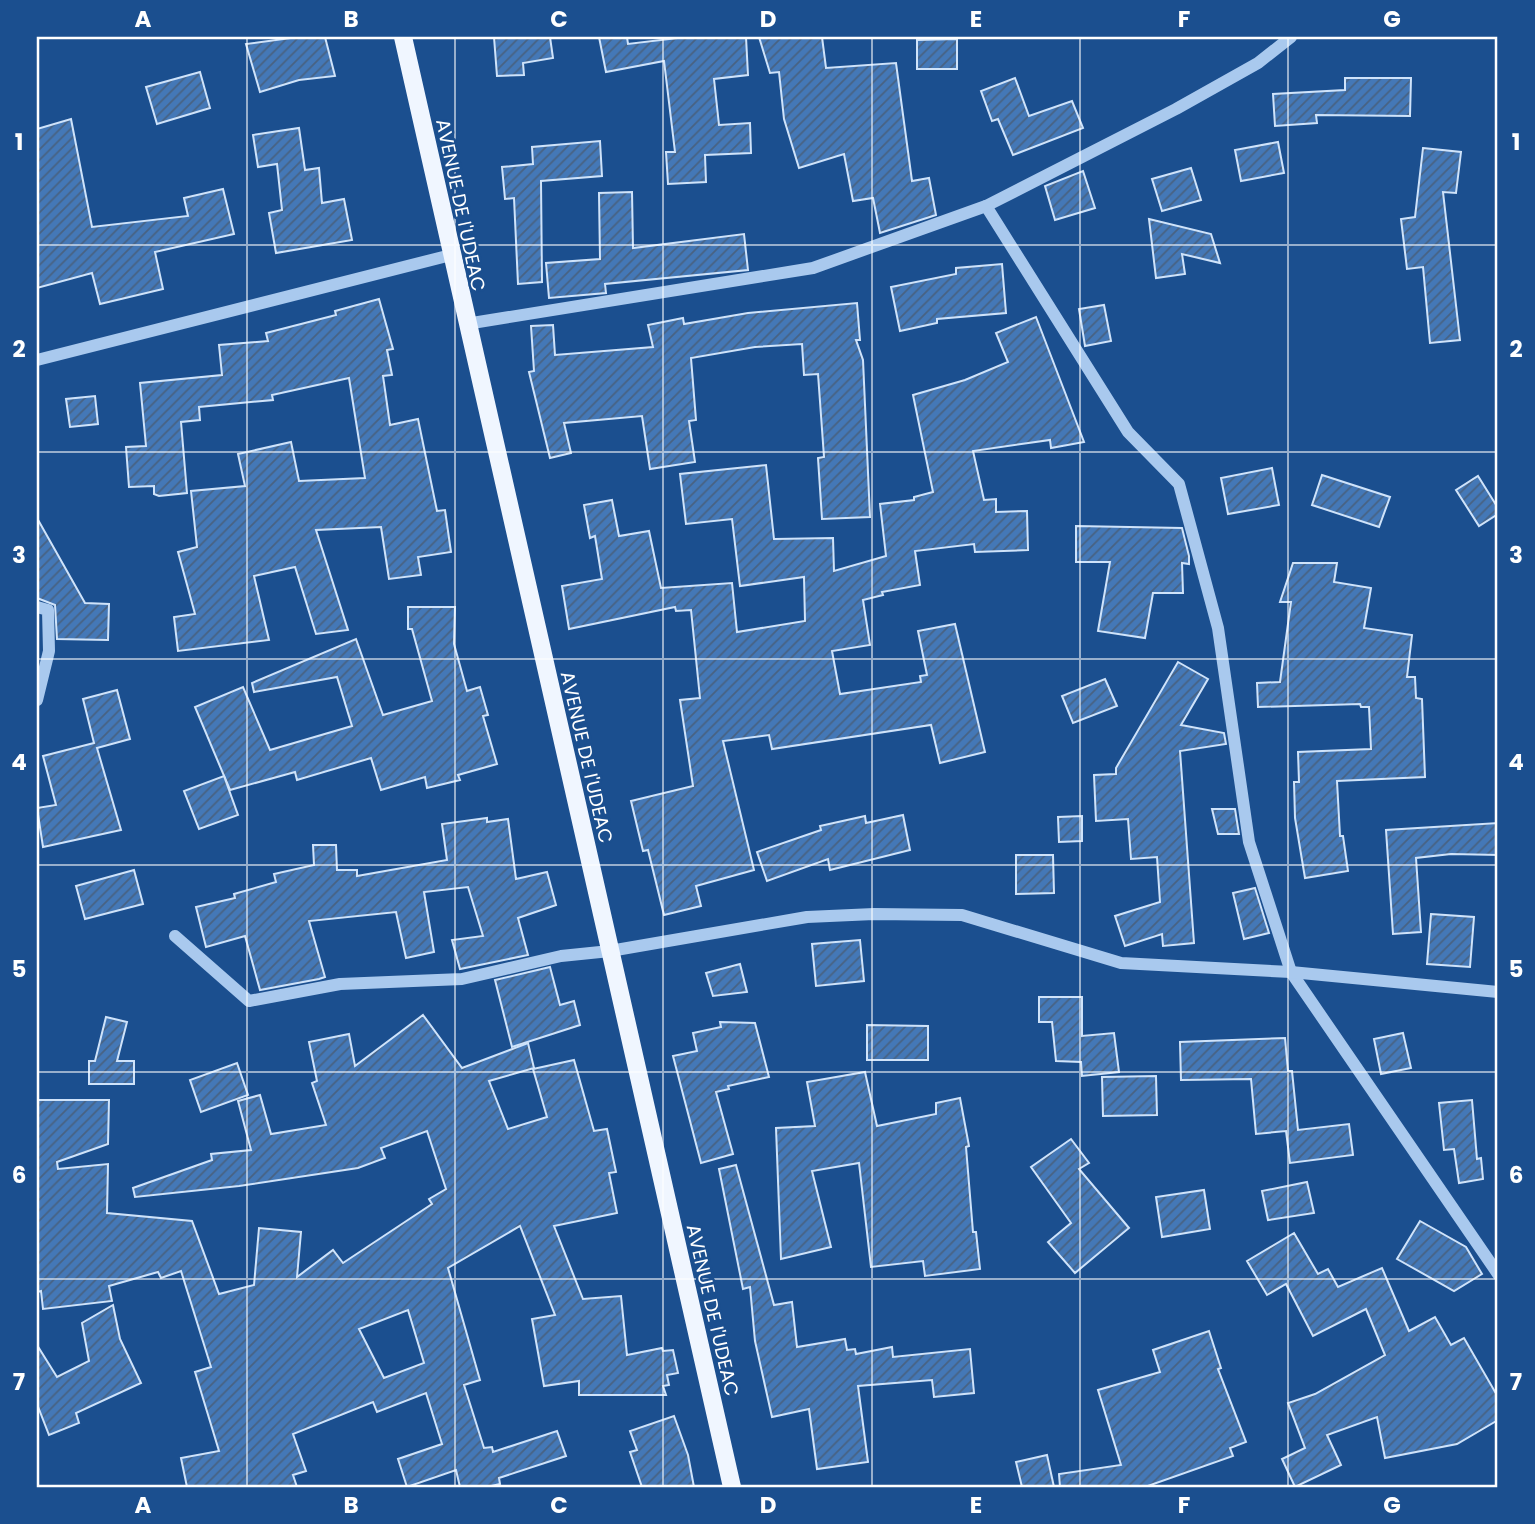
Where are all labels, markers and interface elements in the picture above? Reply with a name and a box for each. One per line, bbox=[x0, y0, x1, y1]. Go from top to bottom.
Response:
text: A bbox=[135, 3, 152, 35]
text: B bbox=[343, 3, 359, 35]
text: C bbox=[550, 3, 568, 35]
text: D bbox=[760, 3, 776, 35]
text: E bbox=[970, 3, 982, 35]
text: F bbox=[1178, 3, 1190, 35]
text: G bbox=[1383, 3, 1401, 35]
street label: AVENUE DE I'UDEAC bbox=[429, 116, 492, 294]
text: 1 bbox=[15, 126, 23, 158]
text: 1 bbox=[1512, 126, 1520, 158]
text: 2 bbox=[12, 333, 26, 365]
text: 2 bbox=[1509, 333, 1523, 365]
text: 3 bbox=[12, 539, 26, 571]
text: 3 bbox=[1509, 539, 1523, 571]
street label: AVENUE DE I'UDEAC bbox=[554, 668, 619, 846]
text: 4 bbox=[11, 746, 27, 778]
text: 4 bbox=[1508, 746, 1524, 778]
text: 5 bbox=[12, 953, 26, 985]
text: 5 bbox=[1509, 953, 1523, 985]
text: 6 bbox=[12, 1159, 26, 1191]
text: 6 bbox=[1509, 1159, 1523, 1191]
street label: AVENUE DE I'UDEAC bbox=[680, 1221, 745, 1399]
text: 7 bbox=[13, 1366, 25, 1398]
text: 7 bbox=[1510, 1366, 1522, 1398]
text: A bbox=[135, 1489, 152, 1521]
text: B bbox=[343, 1489, 359, 1521]
text: C bbox=[550, 1489, 568, 1521]
text: D bbox=[760, 1489, 776, 1521]
text: E bbox=[970, 1489, 982, 1521]
text: F bbox=[1178, 1489, 1190, 1521]
text: G bbox=[1383, 1489, 1401, 1521]

